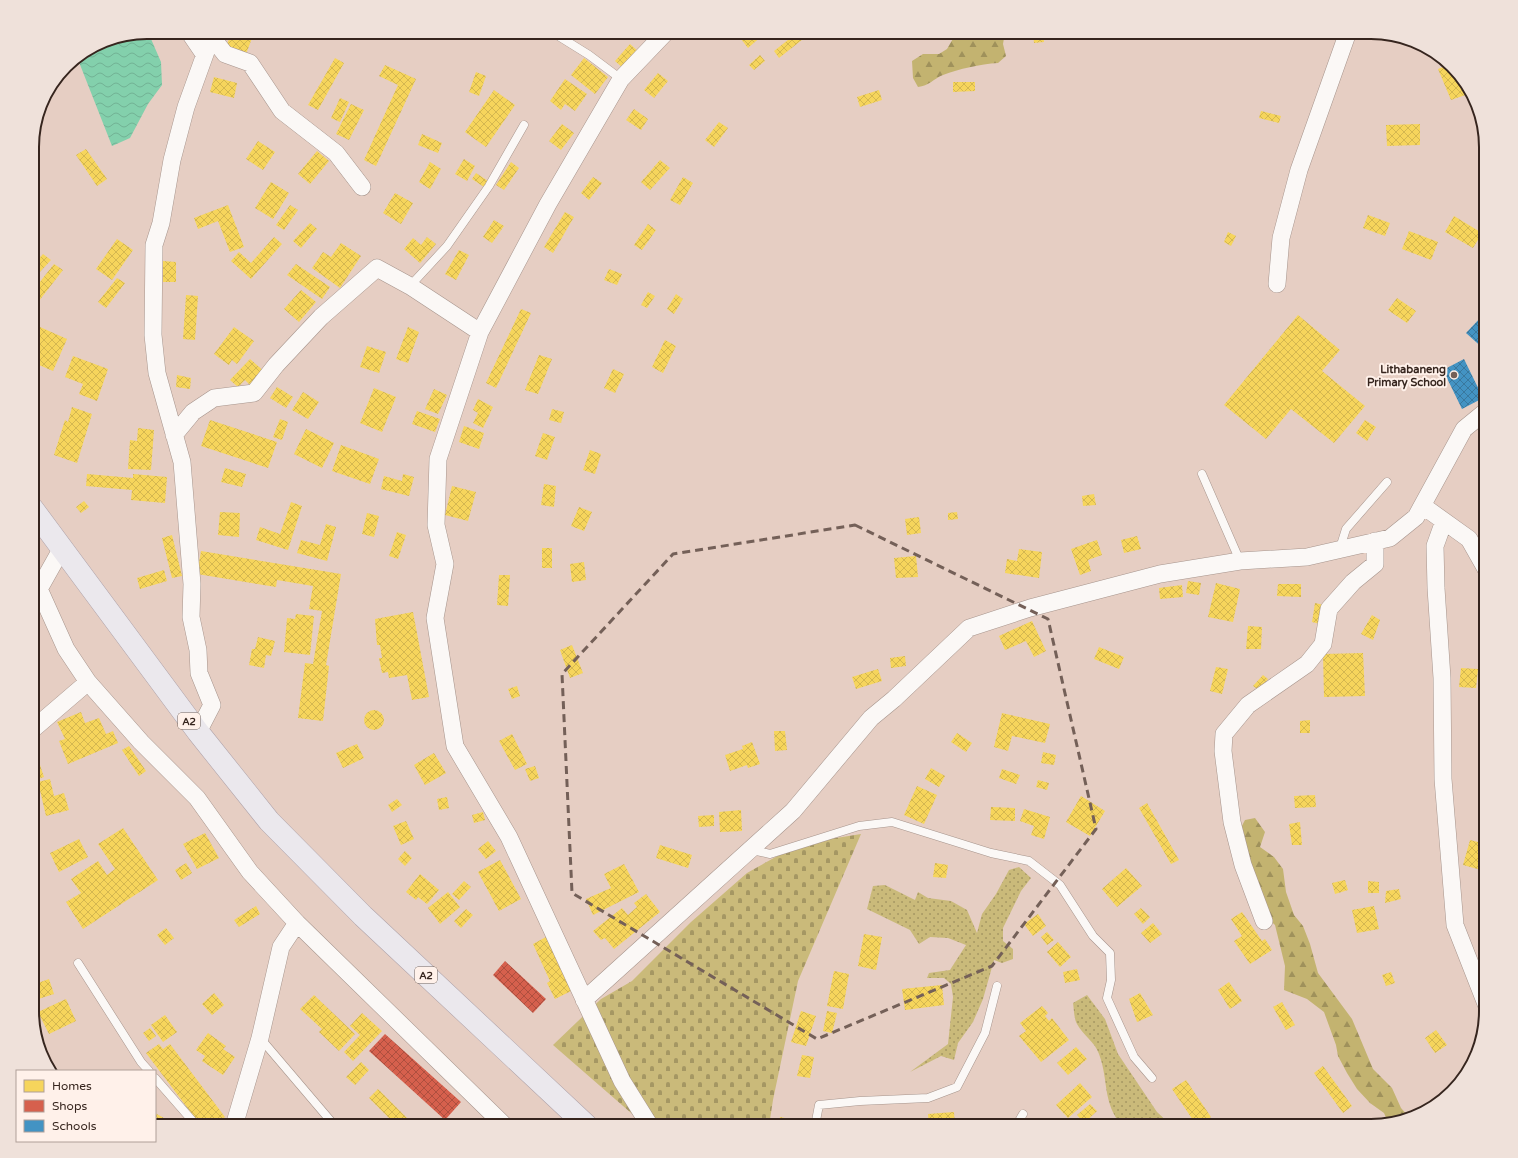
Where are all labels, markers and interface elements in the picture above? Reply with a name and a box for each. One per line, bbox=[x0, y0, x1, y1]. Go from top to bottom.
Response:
place label: Lithabaneng Primary School bbox=[1367, 363, 1446, 390]
marker: Lithabaneng Primary School bbox=[1449, 370, 1459, 380]
road number: A2 bbox=[178, 713, 200, 729]
road number: A2 bbox=[415, 967, 437, 983]
legend bbox=[16, 1070, 156, 1142]
text: Homes bbox=[52, 1079, 92, 1093]
text: Shops bbox=[52, 1099, 87, 1113]
text: Schools bbox=[52, 1119, 97, 1133]

